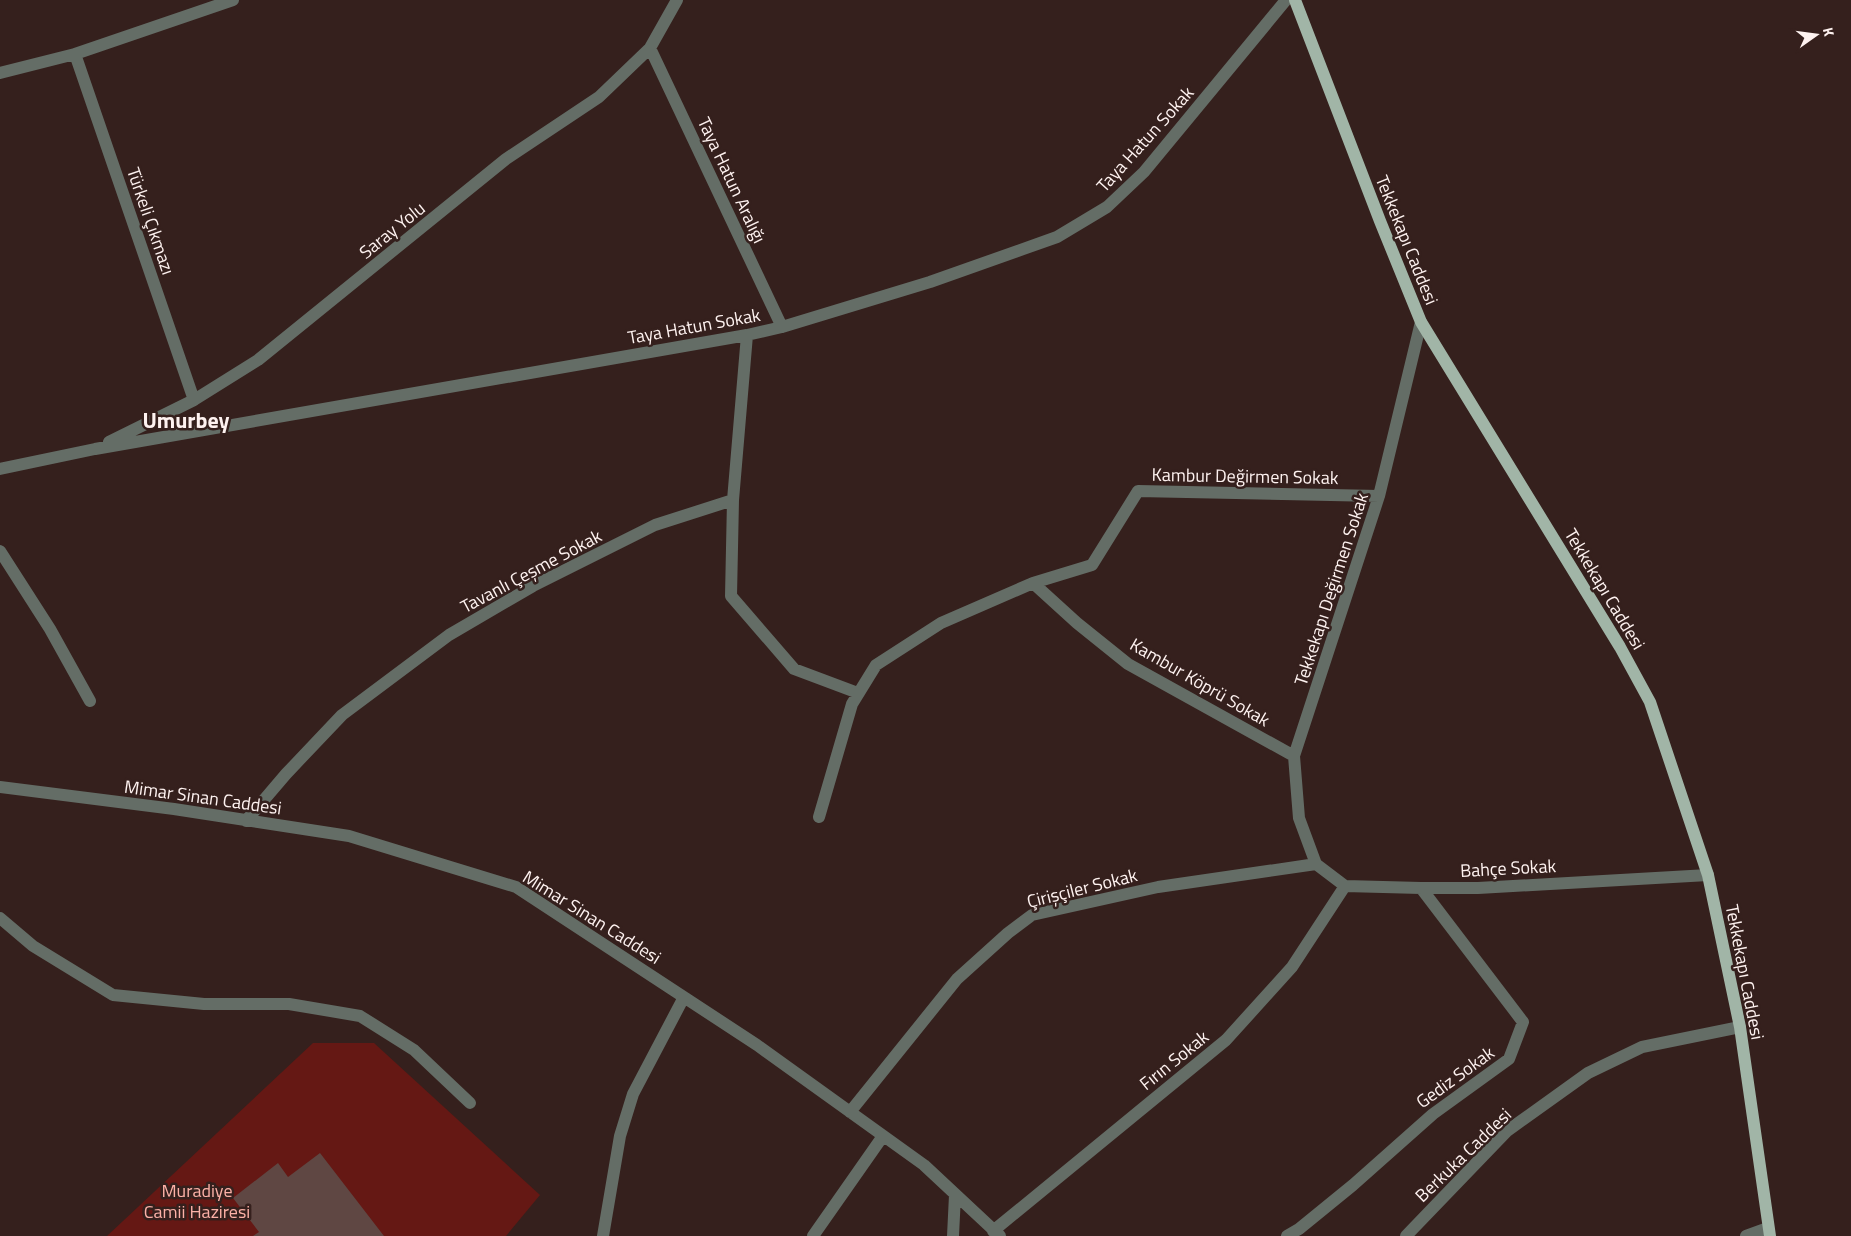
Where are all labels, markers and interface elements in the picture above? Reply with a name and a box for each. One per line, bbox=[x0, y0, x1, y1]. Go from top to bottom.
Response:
north arrow bbox=[1791, 10, 1841, 60]
text: K bbox=[1818, 25, 1840, 39]
street label: Taya Hatun Sokak bbox=[1090, 80, 1200, 198]
street label: Taya Hatun Aralığı bbox=[691, 113, 773, 247]
street label: Türkeli Çıkmazı bbox=[120, 164, 182, 278]
street label: Tekkekapı Caddesi bbox=[1369, 171, 1445, 309]
street label: Saray Yolu bbox=[353, 195, 431, 265]
street label: Taya Hatun Sokak bbox=[625, 301, 763, 351]
district label: Umurbey bbox=[142, 403, 230, 437]
street label: Kambur Değirmen Sokak bbox=[1151, 461, 1339, 491]
street label: Tekkekapı Değirmen Sokak bbox=[1287, 489, 1375, 689]
street label: Tavanlı Çeşme Sokak bbox=[455, 522, 607, 620]
street label: Tekkekapı Caddesi bbox=[1558, 523, 1652, 655]
street label: Kambur Köprü Sokak bbox=[1125, 631, 1275, 733]
street label: Mimar Sinan Caddesi bbox=[123, 773, 283, 821]
street label: Bahçe Sokak bbox=[1459, 852, 1557, 884]
street label: Çirişçiler Sokak bbox=[1024, 861, 1140, 915]
street label: Mimar Sinan Caddesi bbox=[518, 864, 666, 970]
street label: Tekkekapı Caddesi bbox=[1719, 902, 1771, 1042]
street label: Fırın Sokak bbox=[1134, 1023, 1215, 1096]
street label: Gediz Sokak bbox=[1410, 1039, 1500, 1115]
street label: Berkuka Caddesi bbox=[1409, 1102, 1517, 1208]
park label: Muradiye Camii Haziresi bbox=[144, 1177, 250, 1225]

